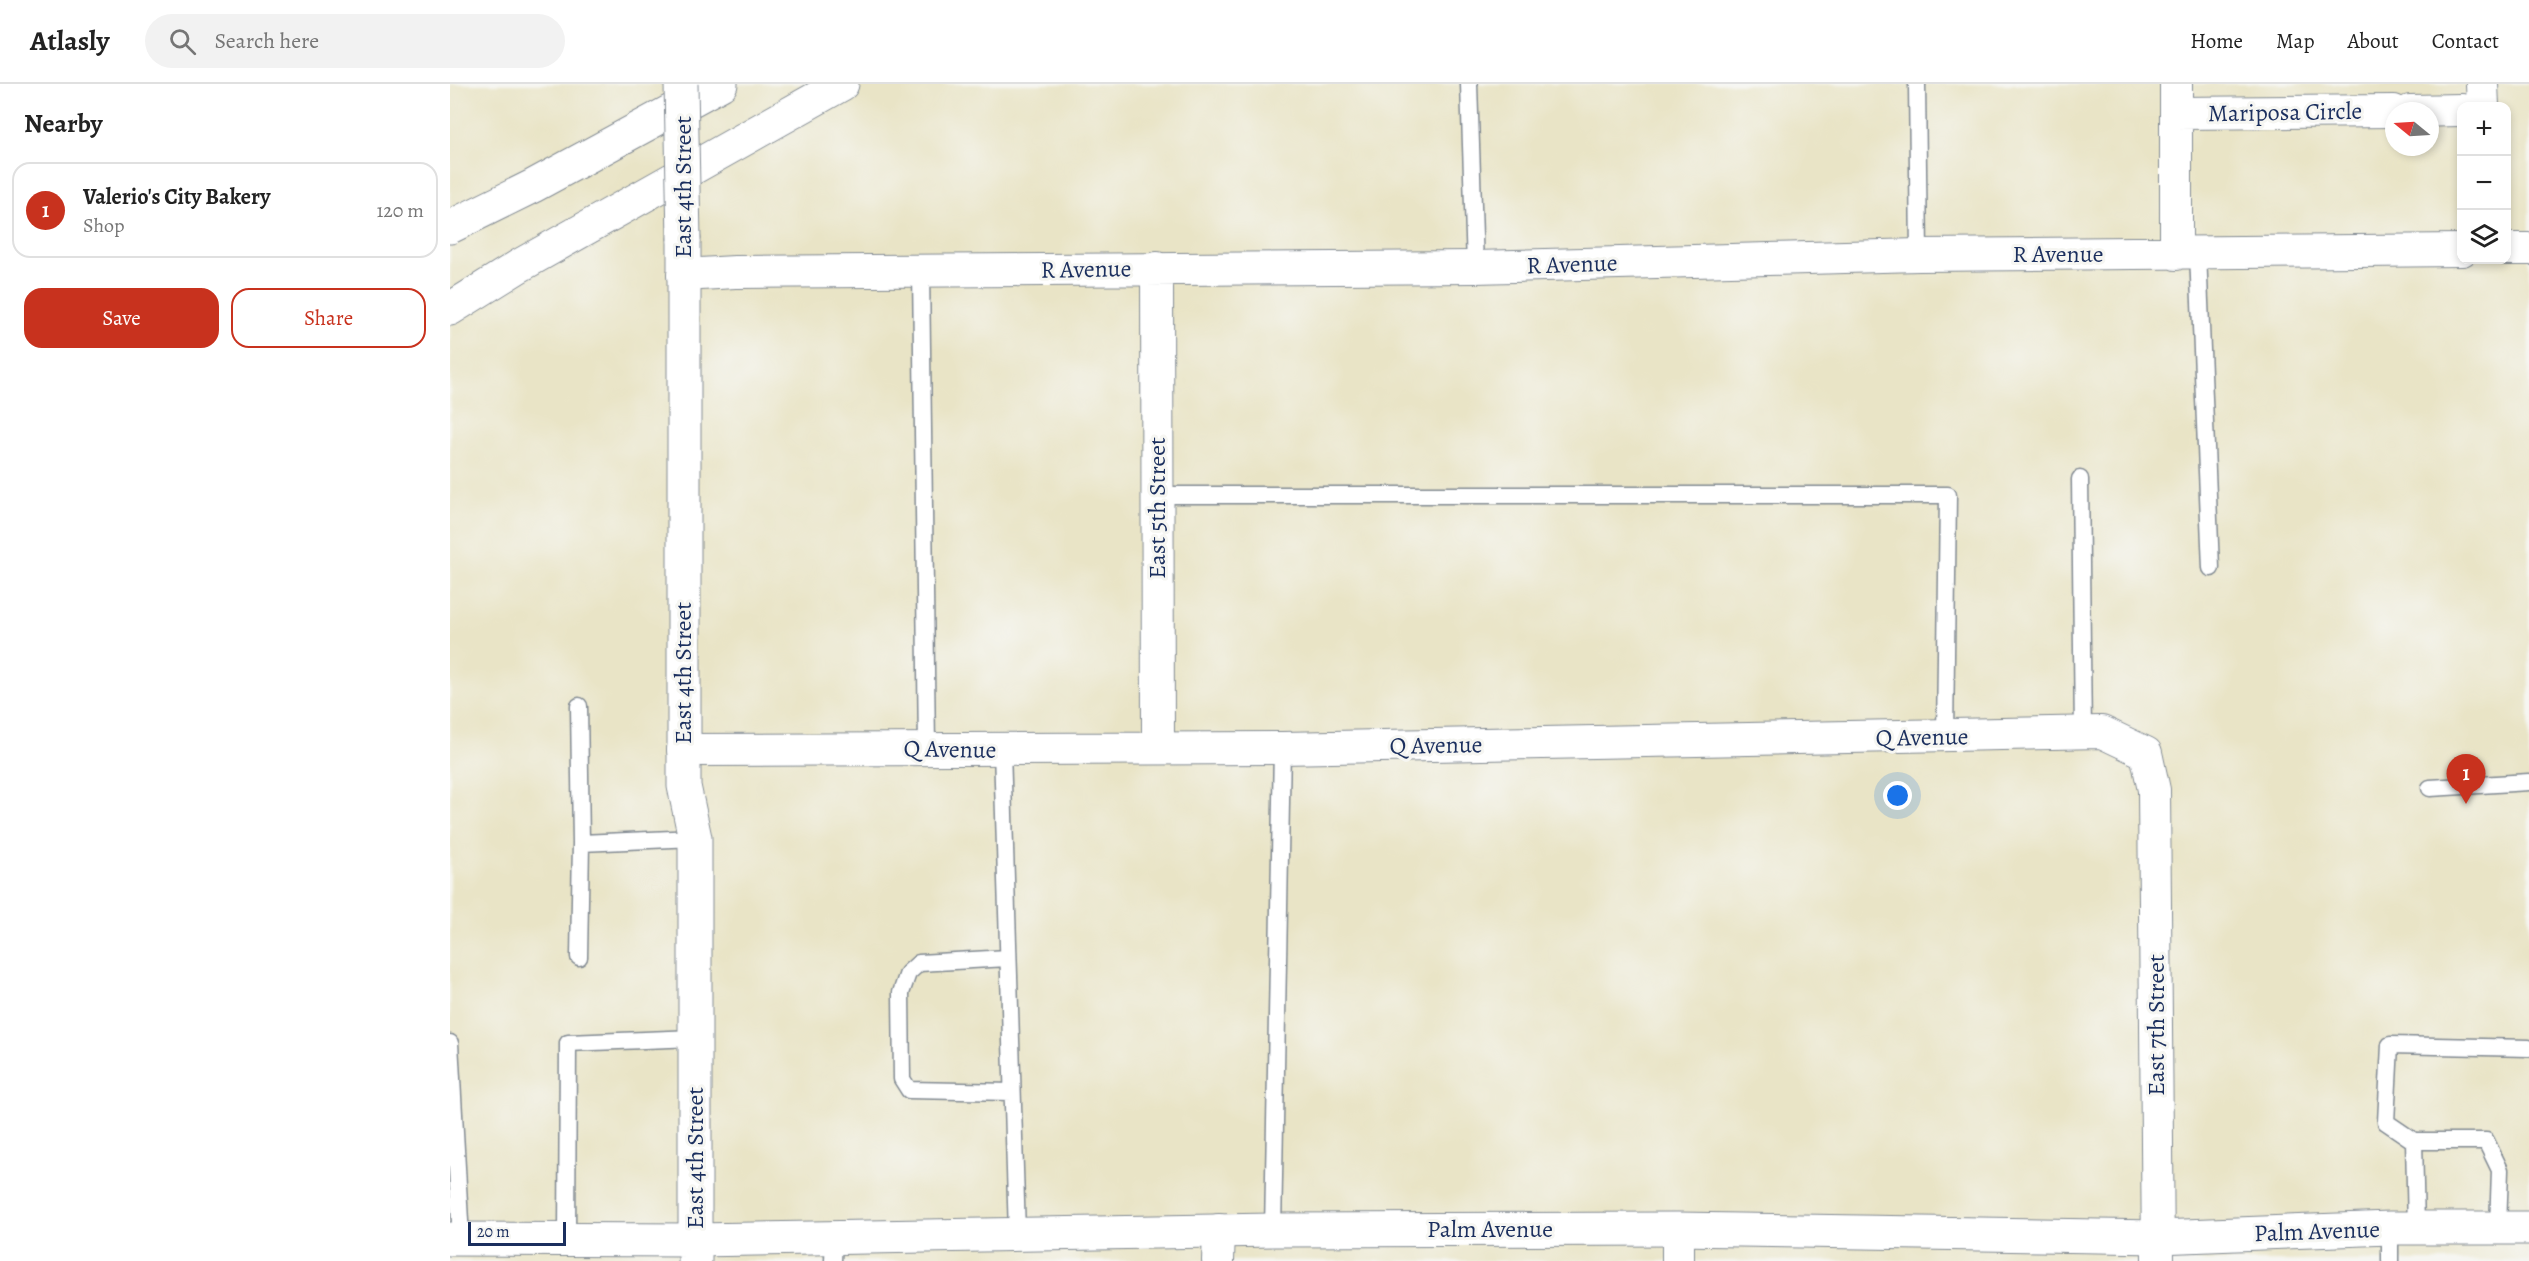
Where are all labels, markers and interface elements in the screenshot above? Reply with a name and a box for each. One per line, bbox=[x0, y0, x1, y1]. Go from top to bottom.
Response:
search box bbox=[145, 14, 565, 68]
text: Atlasly bbox=[30, 22, 109, 60]
icon: search bbox=[166, 25, 199, 58]
text: Search here bbox=[214, 26, 319, 56]
text: Home bbox=[2190, 27, 2243, 55]
text: Map bbox=[2276, 27, 2314, 55]
text: About bbox=[2347, 27, 2399, 55]
text: Contact bbox=[2432, 27, 2499, 55]
street label: Mariposa Circle bbox=[2207, 95, 2363, 129]
north arrow bbox=[2385, 102, 2439, 156]
map controls bbox=[2457, 102, 2511, 264]
button: + bbox=[2457, 102, 2511, 156]
text: Nearby bbox=[24, 106, 103, 141]
street label: East 4th Street bbox=[667, 116, 699, 258]
button: − bbox=[2457, 156, 2511, 210]
text: Valerio's City Bakery bbox=[83, 182, 270, 212]
text: 1 bbox=[42, 197, 49, 224]
text: 120 m bbox=[376, 197, 424, 224]
button: layers bbox=[2457, 210, 2511, 264]
text: Shop bbox=[83, 212, 125, 239]
street label: R Avenue bbox=[2013, 238, 2103, 270]
street label: R Avenue bbox=[1526, 246, 1618, 282]
street label: R Avenue bbox=[1040, 252, 1132, 286]
button: Save bbox=[24, 288, 219, 348]
button: Share bbox=[231, 288, 426, 348]
street label: East 5th Street bbox=[1141, 437, 1173, 579]
street label: East 4th Street bbox=[667, 602, 699, 744]
street label: Q Avenue bbox=[1875, 720, 1969, 754]
street label: Q Avenue bbox=[1389, 728, 1483, 762]
street label: Q Avenue bbox=[903, 732, 997, 766]
pin: 1 bbox=[2446, 754, 2486, 804]
your location bbox=[1883, 781, 1912, 810]
street label: East 7th Street bbox=[2140, 954, 2172, 1096]
street label: East 4th Street bbox=[679, 1087, 711, 1229]
street label: Palm Avenue bbox=[1427, 1213, 1553, 1245]
street label: Palm Avenue bbox=[2253, 1213, 2381, 1249]
scale bar bbox=[468, 1219, 566, 1246]
text: 20 m bbox=[477, 1221, 510, 1243]

